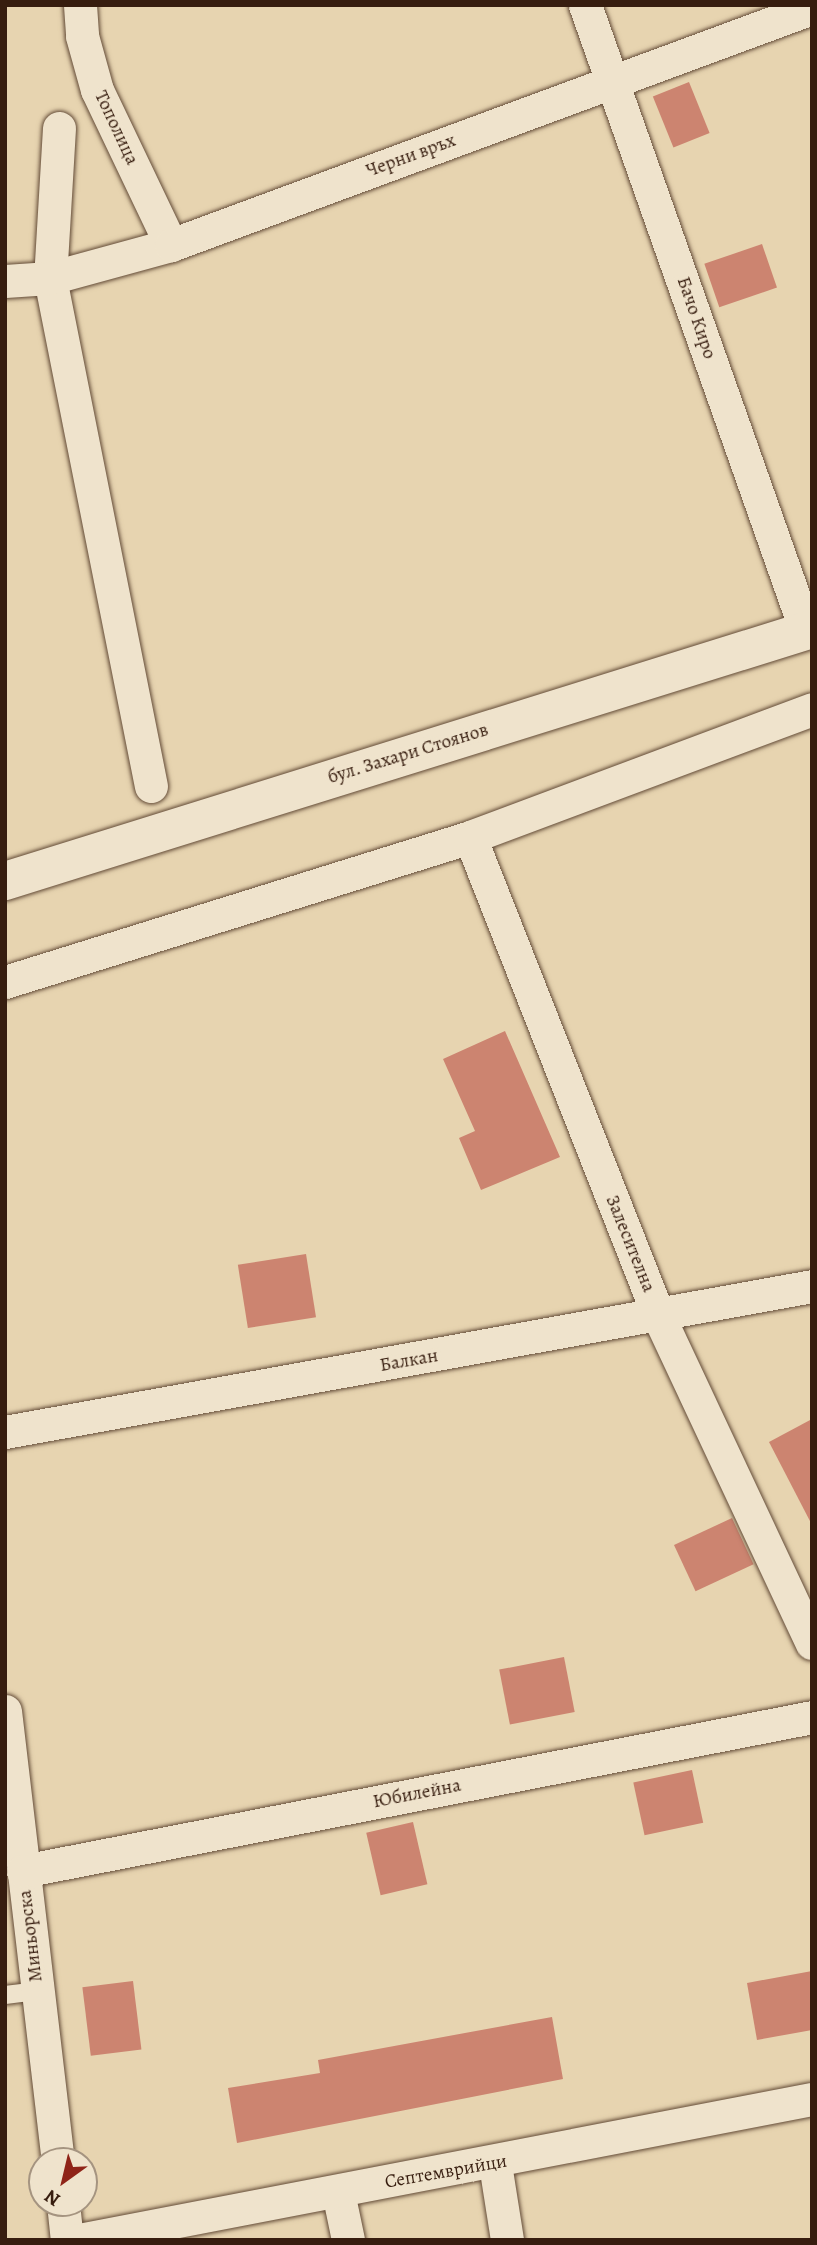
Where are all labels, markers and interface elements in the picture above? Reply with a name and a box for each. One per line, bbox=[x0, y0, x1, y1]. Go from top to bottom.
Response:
street label: Тополица bbox=[89, 87, 143, 169]
street label: Черни връх bbox=[363, 129, 459, 183]
street label: Бачо Киро bbox=[671, 274, 721, 362]
street label: бул. Захари Стоянов bbox=[325, 719, 491, 789]
street label: Залесителна bbox=[600, 1192, 660, 1296]
street label: Балкан bbox=[378, 1345, 440, 1377]
street label: Юбилейна bbox=[371, 1774, 463, 1814]
street label: Миньорска bbox=[14, 1889, 48, 1983]
north arrow bbox=[28, 2147, 98, 2217]
street label: Септемврийци bbox=[383, 2150, 509, 2194]
text: N bbox=[39, 2183, 65, 2212]

